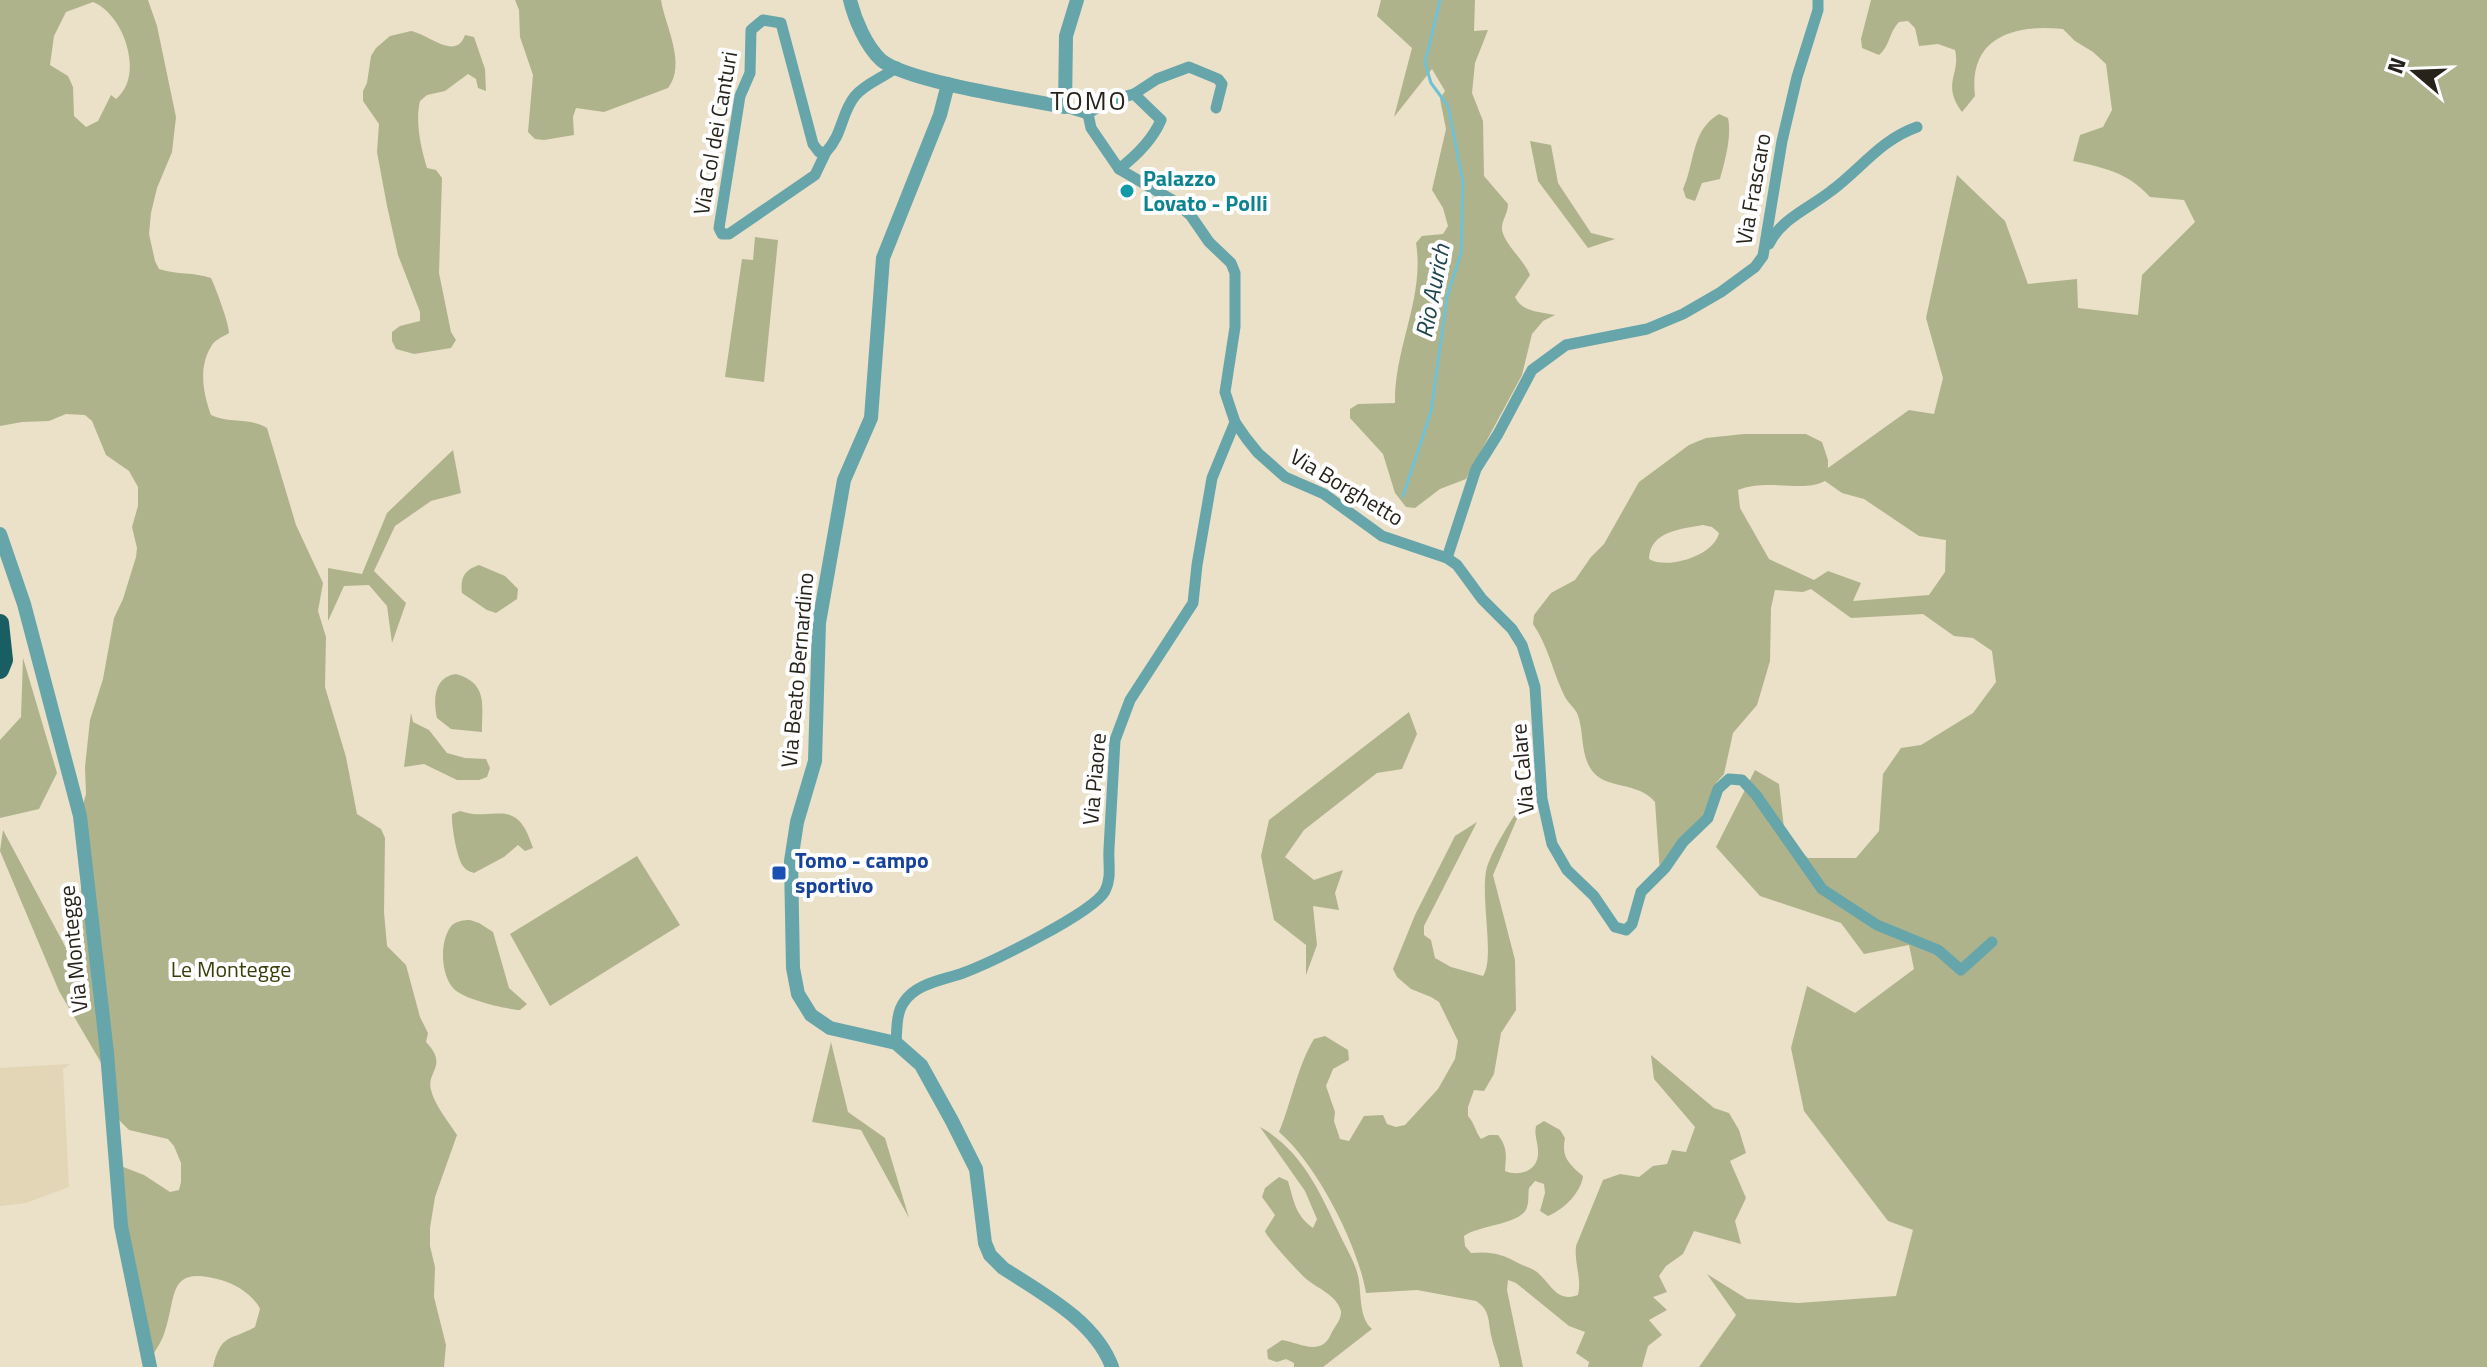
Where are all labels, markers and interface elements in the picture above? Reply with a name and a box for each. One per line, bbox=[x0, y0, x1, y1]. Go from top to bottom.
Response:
north arrow bbox=[2375, 32, 2455, 112]
street label: Via Col dei Canturi bbox=[684, 48, 746, 218]
text: N bbox=[2378, 53, 2415, 78]
district label: TOMO bbox=[1050, 81, 1128, 120]
street label: Via Frascaro bbox=[1726, 130, 1780, 248]
place label: Palazzo Lovato - Polli bbox=[1143, 161, 1268, 220]
marker: Palazzo Lovato - Polli bbox=[1118, 182, 1136, 200]
water label: Rio Aurich bbox=[1405, 240, 1459, 341]
street label: Via Borghetto bbox=[1284, 440, 1410, 534]
street label: Via Beato Bernardino bbox=[772, 571, 822, 769]
street label: Via Calare bbox=[1501, 722, 1543, 816]
street label: Via Piaore bbox=[1073, 731, 1115, 827]
place label: Tomo - campo sportivo bbox=[795, 843, 929, 902]
marker: Tomo - campo sportivo bbox=[770, 864, 788, 882]
street label: Via Montegge bbox=[49, 884, 97, 1014]
park label: Le Montegge bbox=[171, 952, 291, 986]

